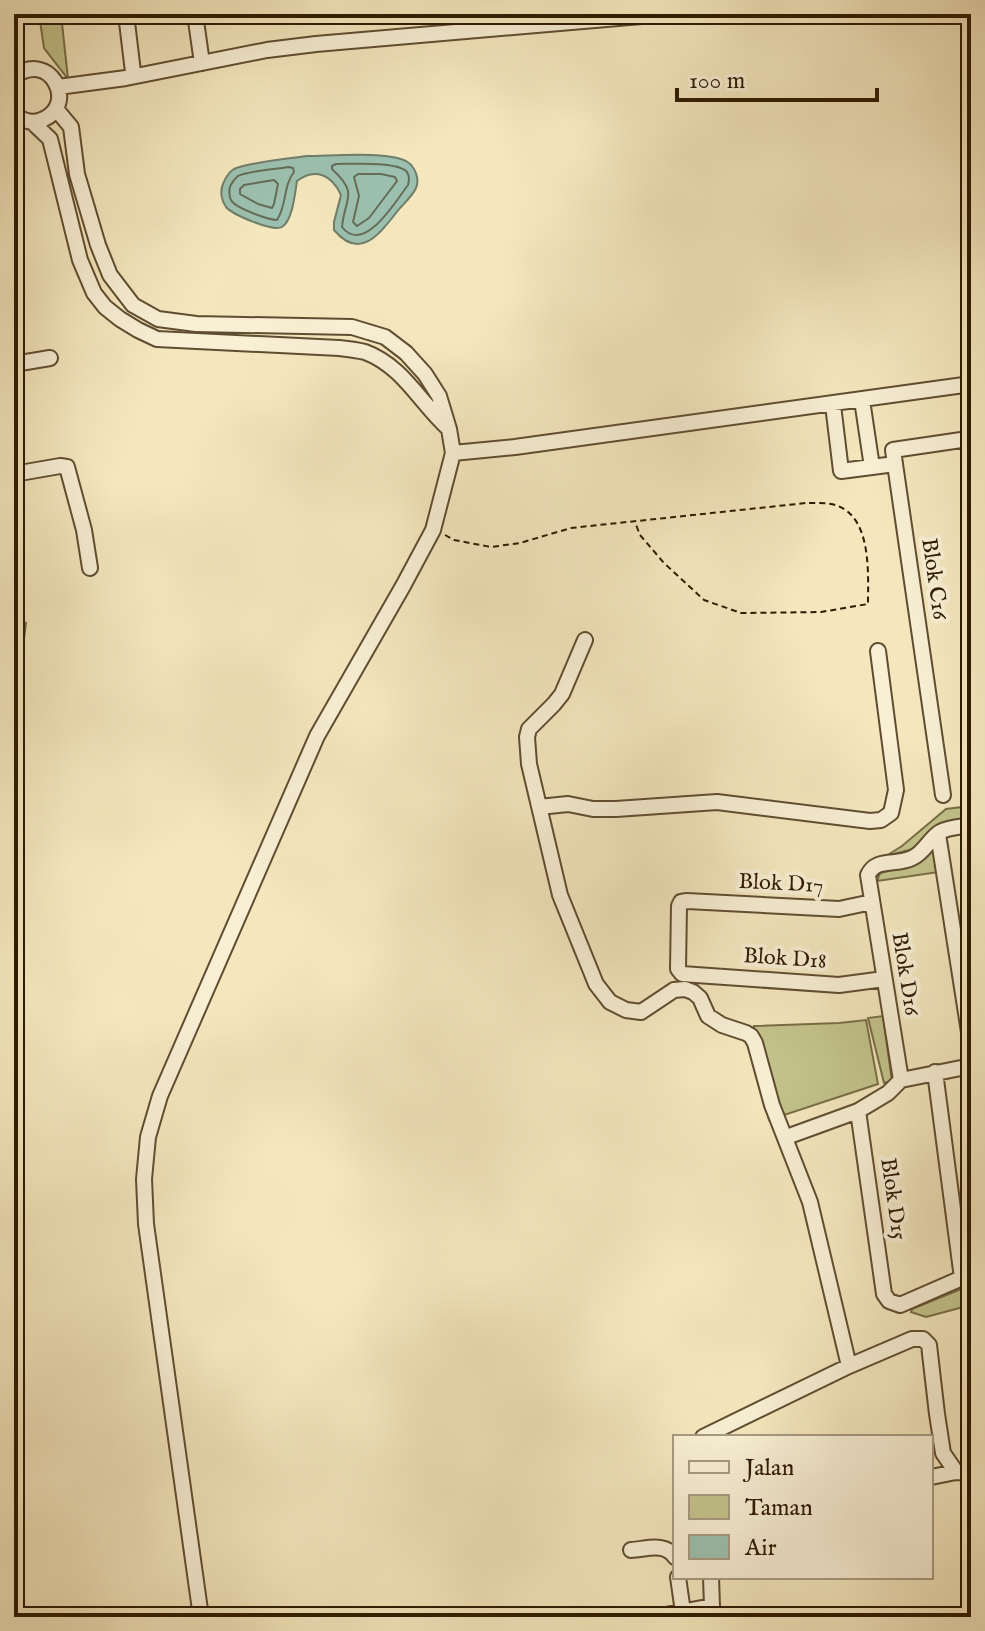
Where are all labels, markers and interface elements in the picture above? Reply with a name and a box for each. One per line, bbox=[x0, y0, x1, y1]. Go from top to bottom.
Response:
scale bar bbox=[677, 52, 877, 102]
text: 100 m bbox=[689, 66, 745, 97]
street label: Blok C16 bbox=[914, 536, 954, 622]
street label: Blok D17 bbox=[738, 868, 824, 900]
street label: Blok D16 bbox=[885, 930, 926, 1018]
street label: Blok D18 bbox=[742, 942, 828, 976]
street label: Blok D15 bbox=[873, 1156, 913, 1242]
legend bbox=[673, 1435, 933, 1579]
text: Jalan bbox=[742, 1453, 794, 1484]
text: Taman bbox=[745, 1493, 813, 1524]
text: Air bbox=[744, 1533, 777, 1564]

